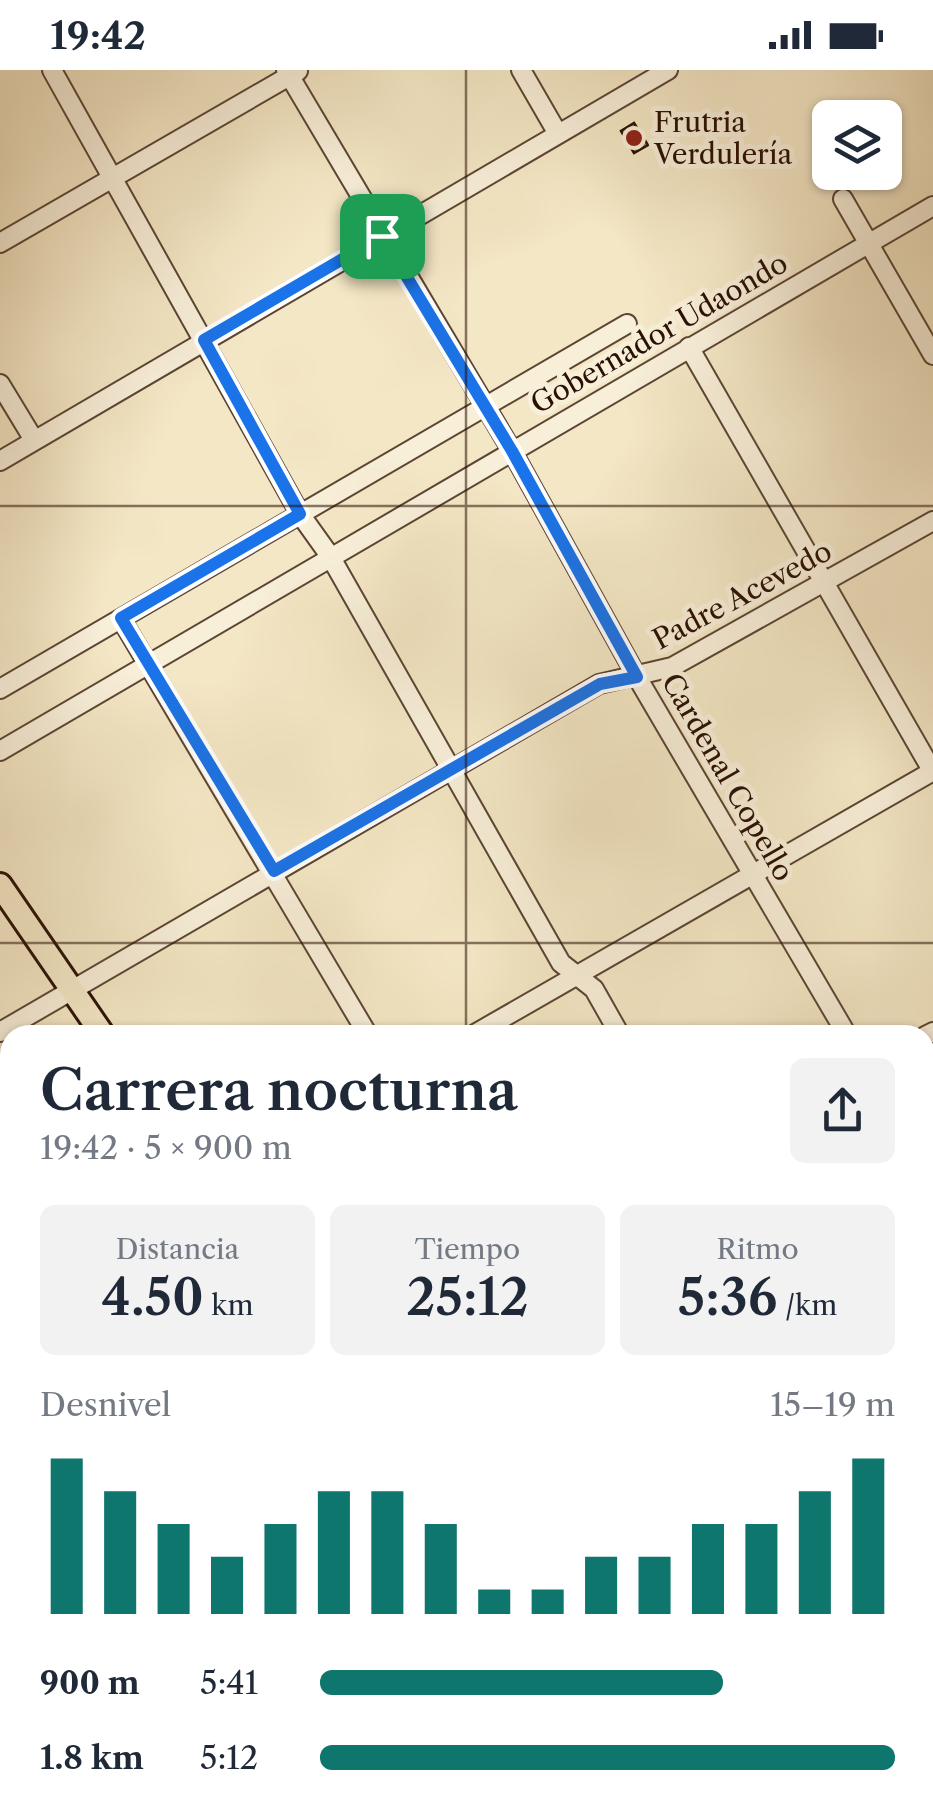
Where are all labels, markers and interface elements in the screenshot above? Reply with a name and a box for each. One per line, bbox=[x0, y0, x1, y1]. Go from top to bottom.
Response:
text: 19:42 bbox=[50, 12, 146, 59]
map controls bbox=[812, 100, 902, 190]
button: layers bbox=[812, 100, 902, 190]
place label: Frutria Verdulería bbox=[653, 105, 792, 171]
marker: Frutria Verdulería bbox=[623, 127, 645, 149]
pin bbox=[340, 194, 425, 279]
icon: arrive bbox=[355, 209, 410, 264]
street label: Gobernador Udaondo bbox=[525, 246, 793, 420]
street label: Padre Acevedo bbox=[647, 534, 837, 656]
street label: Cardenal Copello bbox=[655, 667, 801, 887]
text: Carrera nocturna bbox=[40, 1057, 518, 1124]
button: share bbox=[790, 1058, 895, 1163]
text: 19:42 · 5 × 900 m bbox=[40, 1128, 292, 1167]
text: Distancia bbox=[116, 1232, 239, 1266]
text: Tiempo bbox=[415, 1232, 520, 1266]
text: Ritmo bbox=[716, 1232, 799, 1266]
text: 4.50 bbox=[102, 1266, 204, 1328]
text: 25:12 bbox=[406, 1266, 529, 1328]
text: 5:36 bbox=[678, 1266, 777, 1328]
text: km bbox=[204, 1288, 253, 1322]
text: /km bbox=[777, 1288, 837, 1322]
text: Desnivel bbox=[40, 1385, 171, 1424]
text: 15–19 m bbox=[770, 1385, 895, 1424]
text: 900 m bbox=[40, 1663, 140, 1702]
text: 5:41 bbox=[200, 1663, 258, 1702]
text: 1.8 km bbox=[40, 1738, 144, 1777]
text: 5:12 bbox=[200, 1738, 258, 1777]

